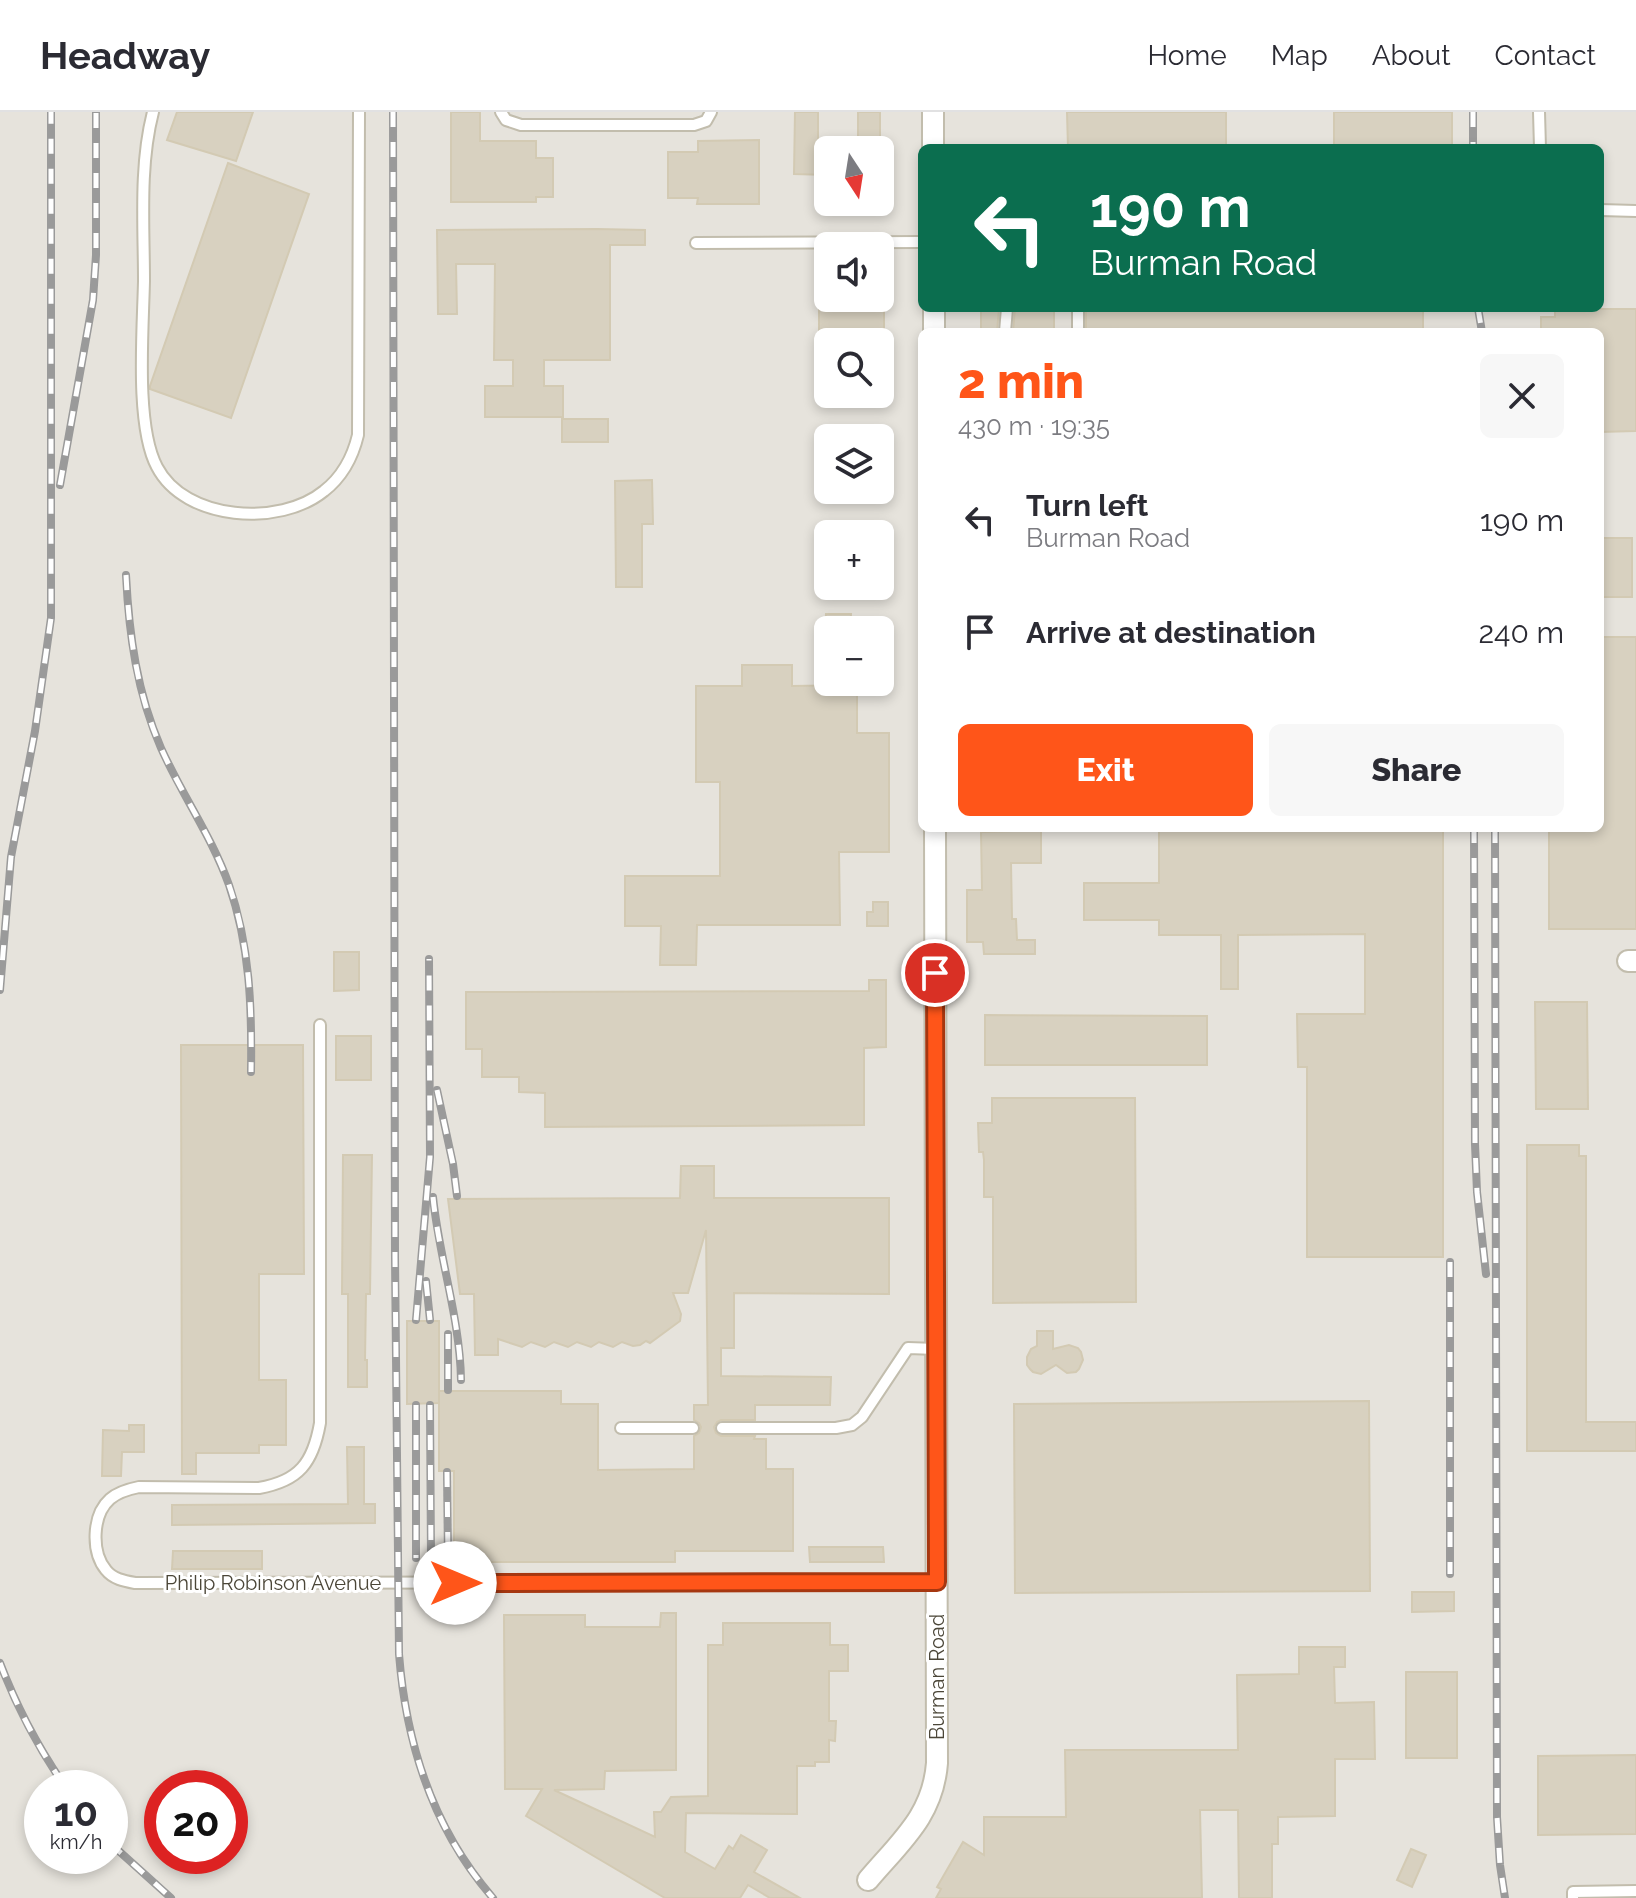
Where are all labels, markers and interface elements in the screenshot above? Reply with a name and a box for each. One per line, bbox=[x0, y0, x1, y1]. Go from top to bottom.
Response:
text: Headway bbox=[40, 33, 210, 78]
text: Home bbox=[1147, 39, 1227, 72]
text: Map bbox=[1271, 39, 1328, 72]
text: About bbox=[1372, 39, 1451, 72]
text: Contact bbox=[1495, 39, 1596, 72]
north arrow bbox=[814, 136, 894, 216]
map controls bbox=[814, 136, 894, 696]
text: 190 m bbox=[1090, 174, 1251, 240]
icon: left bbox=[958, 176, 1062, 280]
button: sound bbox=[814, 232, 894, 312]
text: Burman Road bbox=[1090, 241, 1317, 283]
button: search bbox=[814, 328, 894, 408]
text: 2 min bbox=[958, 353, 1084, 409]
button: close bbox=[1480, 354, 1564, 438]
text: 430 m · 19:35 bbox=[958, 411, 1110, 441]
button: layers bbox=[814, 424, 894, 504]
text: Turn left bbox=[1026, 488, 1148, 523]
icon: left bbox=[958, 498, 1002, 542]
text: 190 m bbox=[1480, 503, 1564, 538]
button: + bbox=[814, 520, 894, 600]
text: Burman Road bbox=[1026, 523, 1190, 553]
icon: arrive bbox=[958, 610, 1002, 654]
text: Arrive at destination bbox=[1026, 615, 1316, 650]
text: 240 m bbox=[1478, 615, 1564, 650]
button: − bbox=[814, 616, 894, 696]
button: Exit bbox=[958, 724, 1253, 816]
button: Share bbox=[1269, 724, 1564, 816]
pin bbox=[901, 939, 969, 1007]
icon: arrive bbox=[913, 951, 957, 995]
position arrow bbox=[413, 1541, 497, 1625]
street label: Philip Robinson Avenue bbox=[165, 1571, 382, 1595]
street label: Burman Road bbox=[925, 1614, 949, 1740]
speed limit sign: 20 bbox=[144, 1770, 248, 1874]
text: 10 bbox=[54, 1788, 98, 1835]
text: km/h bbox=[50, 1830, 102, 1854]

